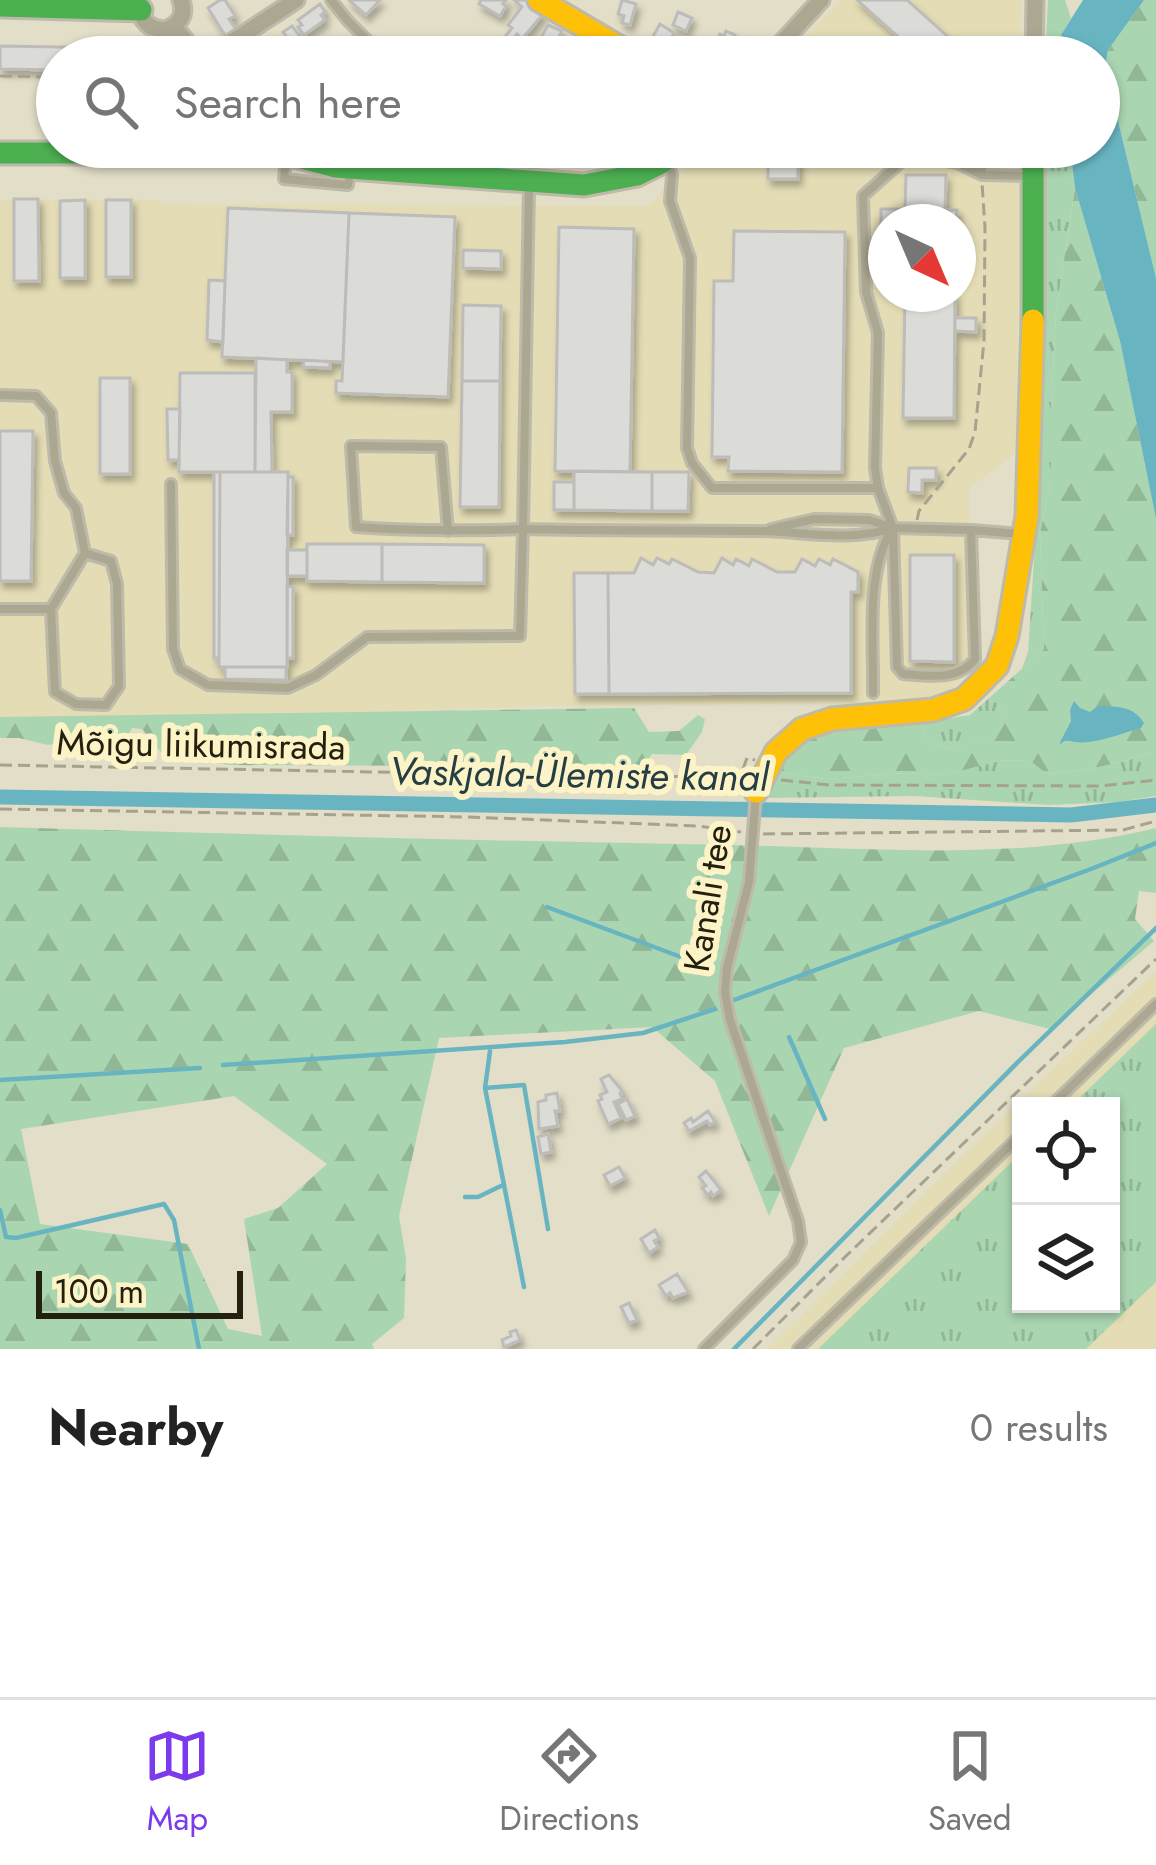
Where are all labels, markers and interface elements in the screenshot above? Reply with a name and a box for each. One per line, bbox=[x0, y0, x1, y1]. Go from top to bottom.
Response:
search box bbox=[36, 36, 1120, 168]
icon: search bbox=[78, 69, 144, 135]
text: Search here bbox=[174, 70, 402, 135]
north arrow bbox=[868, 204, 976, 312]
street label: Mõigu liikumisrada bbox=[56, 715, 346, 773]
water label: Vaskjala-Ülemiste kanal bbox=[389, 742, 771, 806]
street label: Kanali tee bbox=[670, 821, 744, 975]
map controls bbox=[1012, 1097, 1120, 1313]
button: locate bbox=[1012, 1097, 1120, 1205]
button: layers bbox=[1012, 1205, 1120, 1313]
scale bar bbox=[36, 1265, 243, 1318]
text: 100 m bbox=[54, 1268, 144, 1315]
text: Nearby bbox=[48, 1390, 223, 1464]
text: 0 results bbox=[970, 1399, 1108, 1456]
tab: Map bbox=[144, 1723, 210, 1842]
tab: Directions bbox=[499, 1723, 639, 1842]
tab: Saved bbox=[928, 1723, 1012, 1842]

